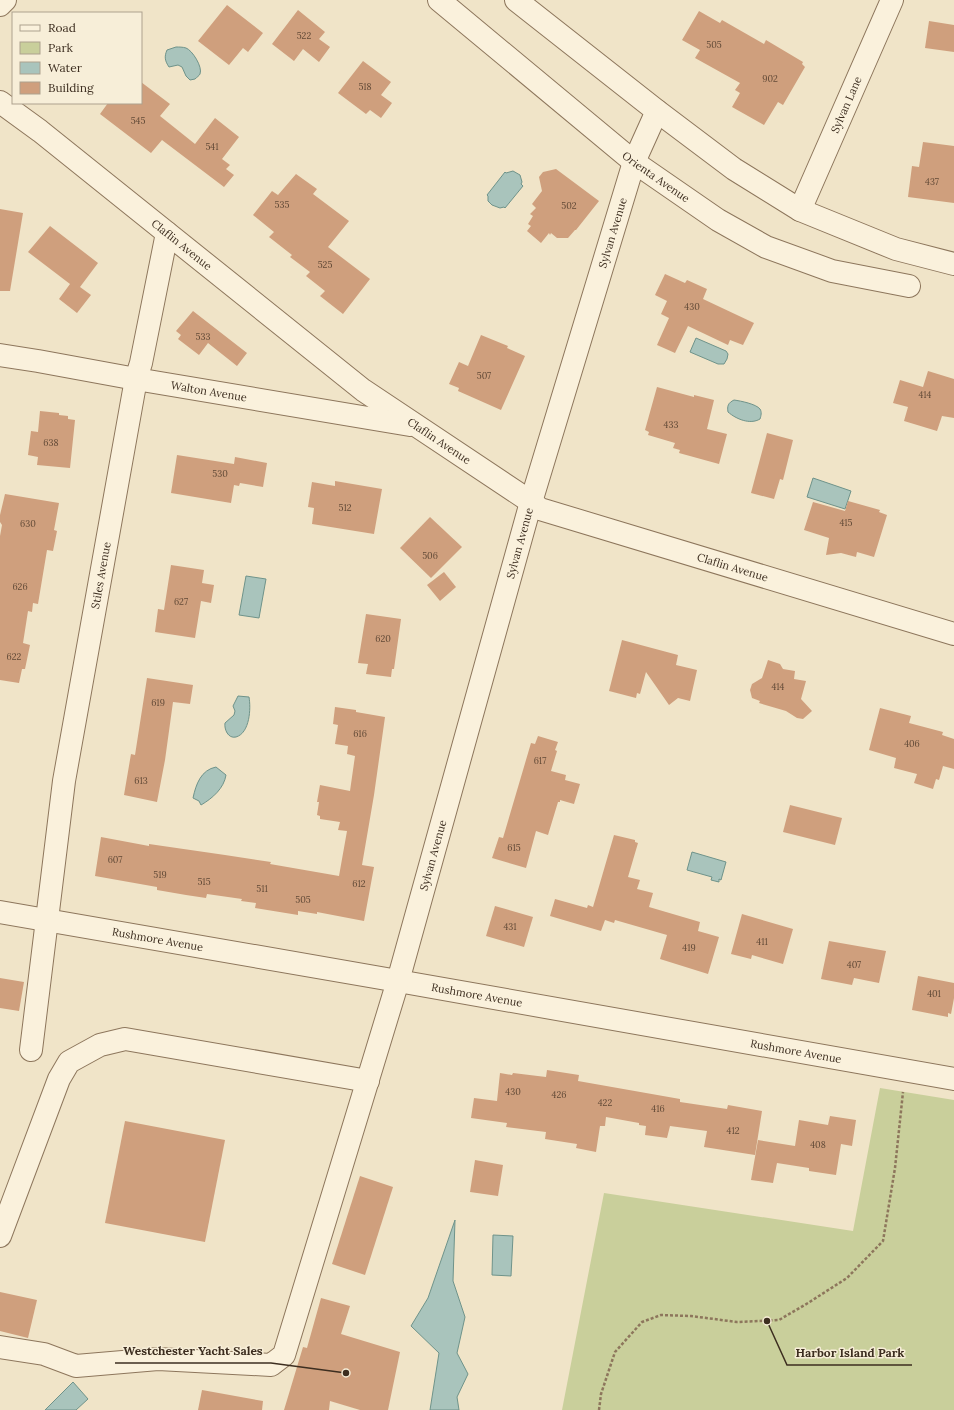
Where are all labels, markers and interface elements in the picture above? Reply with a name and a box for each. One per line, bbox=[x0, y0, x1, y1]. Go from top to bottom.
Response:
legend bbox=[12, 12, 142, 104]
text: Road bbox=[48, 20, 76, 35]
house number: 522 bbox=[297, 30, 311, 41]
house number: 505 bbox=[706, 39, 722, 50]
text: Park bbox=[48, 40, 74, 55]
text: Water bbox=[48, 60, 83, 75]
house number: 902 bbox=[762, 73, 778, 84]
street label: Sylvan Lane bbox=[828, 74, 865, 135]
text: Building bbox=[48, 80, 94, 95]
house number: 518 bbox=[358, 81, 372, 92]
house number: 545 bbox=[131, 115, 145, 126]
house number: 541 bbox=[205, 141, 219, 152]
street label: Orienta Avenue bbox=[619, 148, 692, 205]
house number: 437 bbox=[925, 176, 939, 187]
street label: Sylvan Avenue bbox=[595, 196, 630, 270]
house number: 535 bbox=[275, 199, 290, 210]
house number: 502 bbox=[561, 200, 577, 211]
street label: Claflin Avenue bbox=[149, 216, 215, 273]
house number: 525 bbox=[318, 259, 332, 270]
house number: 430 bbox=[684, 301, 700, 312]
house number: 533 bbox=[196, 331, 210, 342]
house number: 507 bbox=[477, 370, 491, 381]
street label: Walton Avenue bbox=[170, 378, 248, 405]
house number: 414 bbox=[918, 389, 932, 400]
street label: Claflin Avenue bbox=[405, 415, 474, 467]
house number: 433 bbox=[664, 419, 678, 430]
house number: 638 bbox=[43, 437, 59, 448]
house number: 530 bbox=[212, 468, 228, 479]
house number: 512 bbox=[338, 502, 352, 513]
street label: Sylvan Avenue bbox=[503, 506, 536, 580]
house number: 415 bbox=[839, 517, 853, 528]
house number: 630 bbox=[20, 518, 36, 529]
street label: Stiles Avenue bbox=[88, 541, 114, 610]
house number: 506 bbox=[422, 550, 438, 561]
street label: Claflin Avenue bbox=[695, 550, 770, 585]
house number: 626 bbox=[12, 581, 28, 592]
house number: 627 bbox=[174, 596, 188, 607]
house number: 620 bbox=[375, 633, 391, 644]
house number: 622 bbox=[7, 651, 22, 662]
house number: 414 bbox=[771, 681, 785, 692]
house number: 619 bbox=[151, 697, 165, 708]
house number: 616 bbox=[353, 728, 367, 739]
house number: 406 bbox=[904, 738, 920, 749]
house number: 617 bbox=[534, 755, 546, 766]
house number: 613 bbox=[134, 775, 148, 786]
street label: Sylvan Avenue bbox=[416, 818, 449, 892]
house number: 615 bbox=[507, 842, 521, 853]
house number: 607 bbox=[108, 854, 122, 865]
house number: 519 bbox=[153, 869, 167, 880]
house number: 515 bbox=[197, 876, 211, 887]
house number: 612 bbox=[352, 878, 366, 889]
house number: 511 bbox=[256, 883, 268, 894]
house number: 505 bbox=[295, 894, 311, 905]
house number: 431 bbox=[503, 921, 517, 932]
street label: Rushmore Avenue bbox=[111, 925, 204, 954]
house number: 411 bbox=[756, 936, 768, 947]
house number: 419 bbox=[682, 942, 696, 953]
house number: 407 bbox=[847, 959, 861, 970]
street label: Rushmore Avenue bbox=[430, 980, 524, 1010]
house number: 401 bbox=[927, 988, 941, 999]
street label: Rushmore Avenue bbox=[749, 1036, 843, 1066]
house number: 430 bbox=[505, 1086, 521, 1097]
house number: 426 bbox=[552, 1089, 566, 1100]
house number: 422 bbox=[598, 1097, 612, 1108]
house number: 416 bbox=[651, 1103, 665, 1114]
house number: 412 bbox=[727, 1125, 740, 1136]
house number: 408 bbox=[810, 1139, 826, 1150]
callout: Westchester Yacht Sales bbox=[115, 1339, 271, 1363]
callout: Harbor Island Park bbox=[787, 1341, 912, 1365]
text: Westchester Yacht Sales bbox=[123, 1343, 263, 1358]
text: Harbor Island Park bbox=[796, 1345, 905, 1360]

